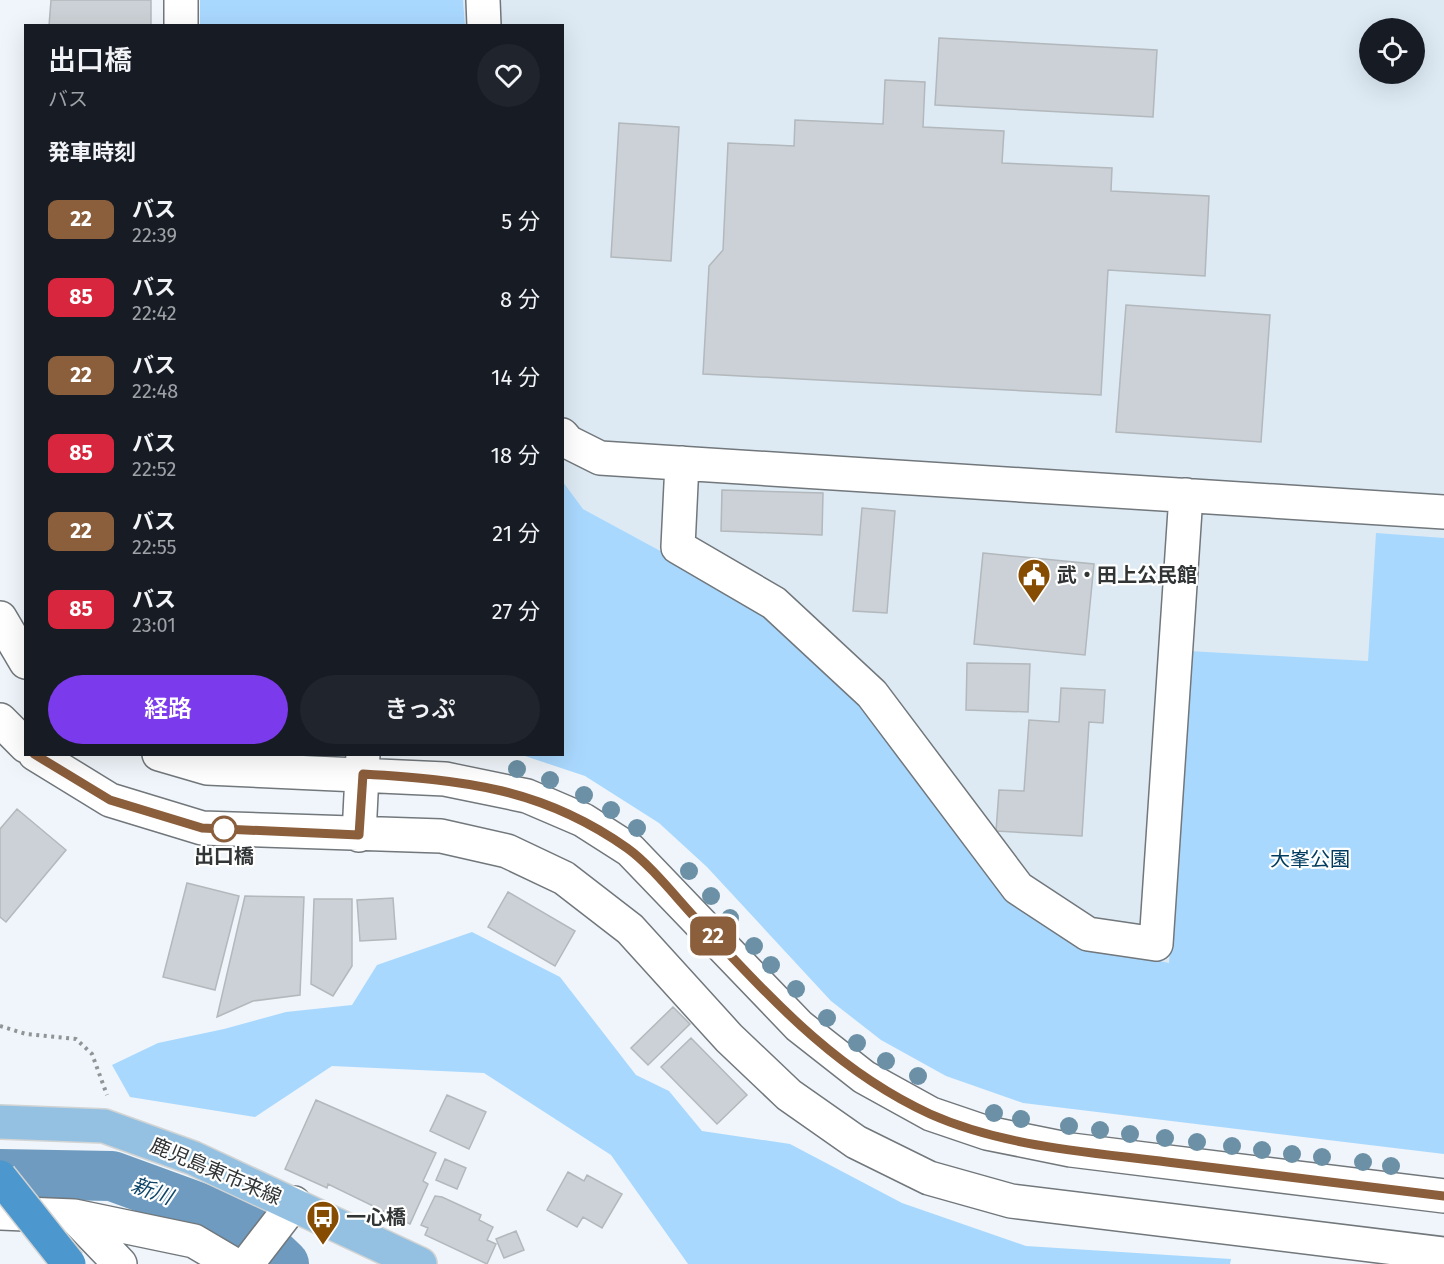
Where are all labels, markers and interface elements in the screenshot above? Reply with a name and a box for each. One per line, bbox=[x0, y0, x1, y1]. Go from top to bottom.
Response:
map controls bbox=[1359, 18, 1425, 84]
button: locate bbox=[1359, 18, 1425, 84]
text: 出口橋 bbox=[48, 44, 132, 77]
button: heart bbox=[477, 44, 540, 107]
text: バス bbox=[48, 87, 88, 111]
text: 発車時刻 bbox=[48, 139, 136, 166]
text: バス bbox=[132, 196, 176, 223]
text: 22 bbox=[70, 206, 92, 232]
text: 5 分 bbox=[501, 208, 540, 235]
text: 22:39 bbox=[132, 223, 177, 247]
text: バス bbox=[132, 274, 176, 301]
text: 85 bbox=[69, 284, 93, 310]
text: 8 分 bbox=[500, 286, 540, 313]
text: 22:42 bbox=[132, 301, 177, 325]
text: バス bbox=[132, 352, 176, 379]
text: 22 bbox=[70, 362, 92, 388]
text: 14 分 bbox=[491, 364, 540, 391]
text: 22:48 bbox=[132, 379, 178, 403]
text: バス bbox=[132, 430, 176, 457]
text: 85 bbox=[69, 440, 93, 466]
text: 18 分 bbox=[491, 442, 540, 469]
text: 22:52 bbox=[132, 457, 176, 481]
text: バス bbox=[132, 508, 176, 535]
text: 22 bbox=[70, 518, 92, 544]
text: 21 分 bbox=[492, 520, 540, 547]
text: 22:55 bbox=[132, 535, 177, 559]
public building icon: 武・田上公民館 bbox=[1016, 557, 1052, 604]
place label: 武・田上公民館 bbox=[1057, 563, 1197, 587]
text: バス bbox=[132, 586, 176, 613]
text: 85 bbox=[69, 596, 93, 622]
text: 27 分 bbox=[492, 598, 540, 625]
text: 23:01 bbox=[132, 613, 176, 637]
button: 経路 bbox=[48, 675, 288, 744]
button: きっぷ bbox=[300, 675, 540, 744]
marker: 出口橋 bbox=[211, 816, 237, 842]
place label: 出口橋 bbox=[194, 844, 254, 868]
park label: 大峯公園 bbox=[1270, 847, 1350, 871]
line badge: 22 bbox=[686, 916, 740, 956]
text: 22 bbox=[702, 923, 724, 949]
street label: 鹿児島東市来線 bbox=[147, 1133, 285, 1209]
water label: 新川 bbox=[128, 1172, 178, 1211]
bus stop icon: 一心橋 bbox=[305, 1199, 341, 1246]
place label: 一心橋 bbox=[346, 1205, 406, 1229]

